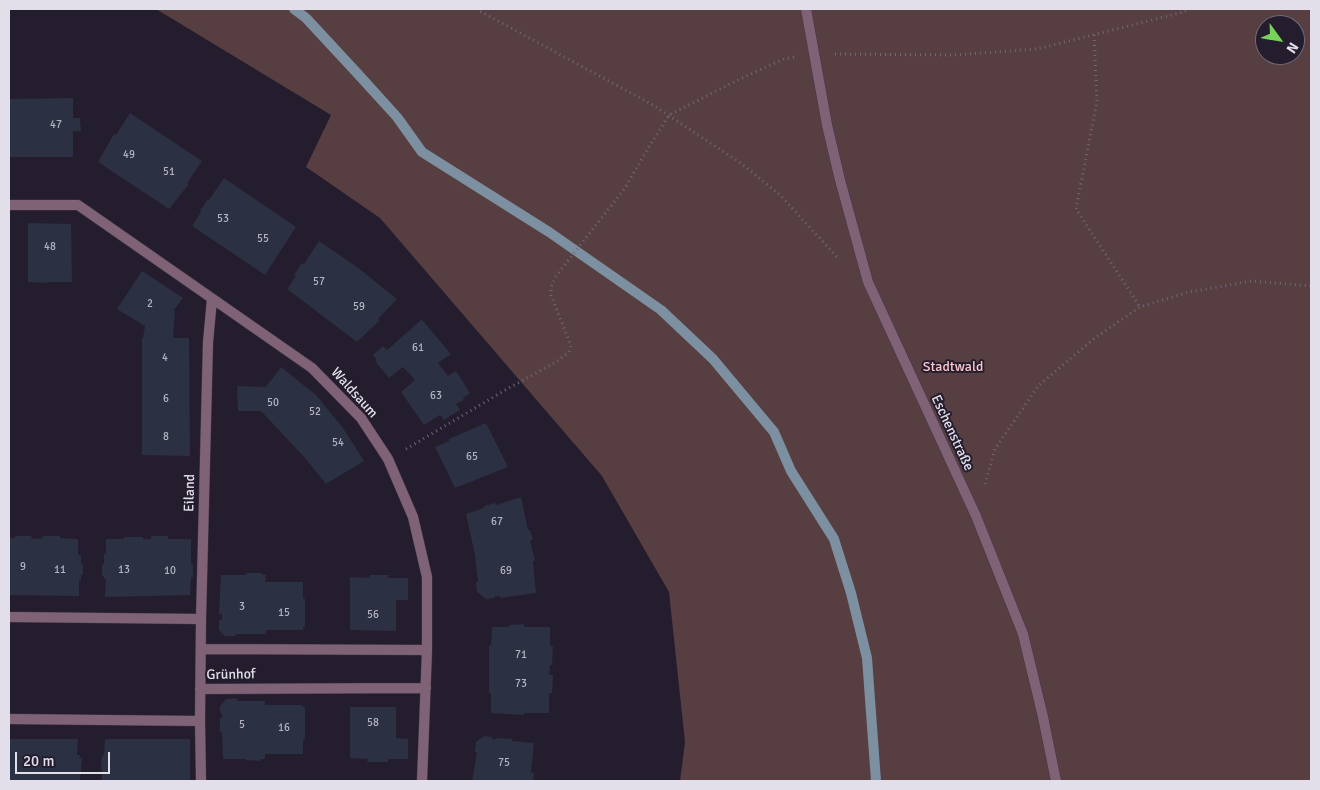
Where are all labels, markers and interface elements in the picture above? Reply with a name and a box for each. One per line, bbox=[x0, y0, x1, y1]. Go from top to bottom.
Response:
north arrow bbox=[1255, 15, 1305, 65]
text: N bbox=[1283, 39, 1302, 56]
house number: 47 bbox=[50, 118, 62, 132]
house number: 49 bbox=[123, 148, 135, 162]
house number: 51 bbox=[163, 165, 175, 179]
house number: 53 bbox=[217, 212, 229, 226]
house number: 55 bbox=[257, 232, 269, 246]
house number: 48 bbox=[44, 240, 56, 254]
house number: 57 bbox=[313, 275, 325, 289]
house number: 2 bbox=[147, 297, 153, 311]
house number: 59 bbox=[353, 300, 365, 314]
house number: 61 bbox=[412, 341, 424, 355]
house number: 4 bbox=[162, 351, 168, 365]
park label: Stadtwald bbox=[923, 359, 983, 375]
street label: Waldsaum bbox=[327, 364, 381, 422]
house number: 63 bbox=[430, 389, 442, 403]
house number: 6 bbox=[163, 392, 169, 406]
street label: Eschenstraße bbox=[927, 392, 977, 474]
house number: 50 bbox=[267, 396, 279, 410]
house number: 52 bbox=[309, 405, 321, 419]
house number: 8 bbox=[163, 430, 169, 444]
house number: 54 bbox=[332, 436, 344, 450]
house number: 65 bbox=[466, 450, 478, 464]
street label: Eiland bbox=[181, 474, 199, 512]
house number: 67 bbox=[491, 515, 503, 529]
house number: 9 bbox=[20, 560, 26, 574]
house number: 11 bbox=[54, 563, 66, 577]
house number: 13 bbox=[118, 563, 130, 577]
house number: 10 bbox=[164, 564, 176, 578]
house number: 69 bbox=[500, 564, 512, 578]
house number: 3 bbox=[239, 600, 245, 614]
house number: 15 bbox=[278, 606, 290, 620]
house number: 56 bbox=[367, 608, 379, 622]
house number: 71 bbox=[515, 648, 527, 662]
street label: Grünhof bbox=[206, 666, 256, 684]
house number: 73 bbox=[515, 677, 527, 691]
house number: 58 bbox=[367, 716, 379, 730]
house number: 5 bbox=[239, 718, 245, 732]
house number: 16 bbox=[278, 721, 290, 735]
scale bar bbox=[18, 742, 112, 774]
text: 20 m bbox=[23, 752, 54, 770]
house number: 75 bbox=[498, 756, 510, 770]

